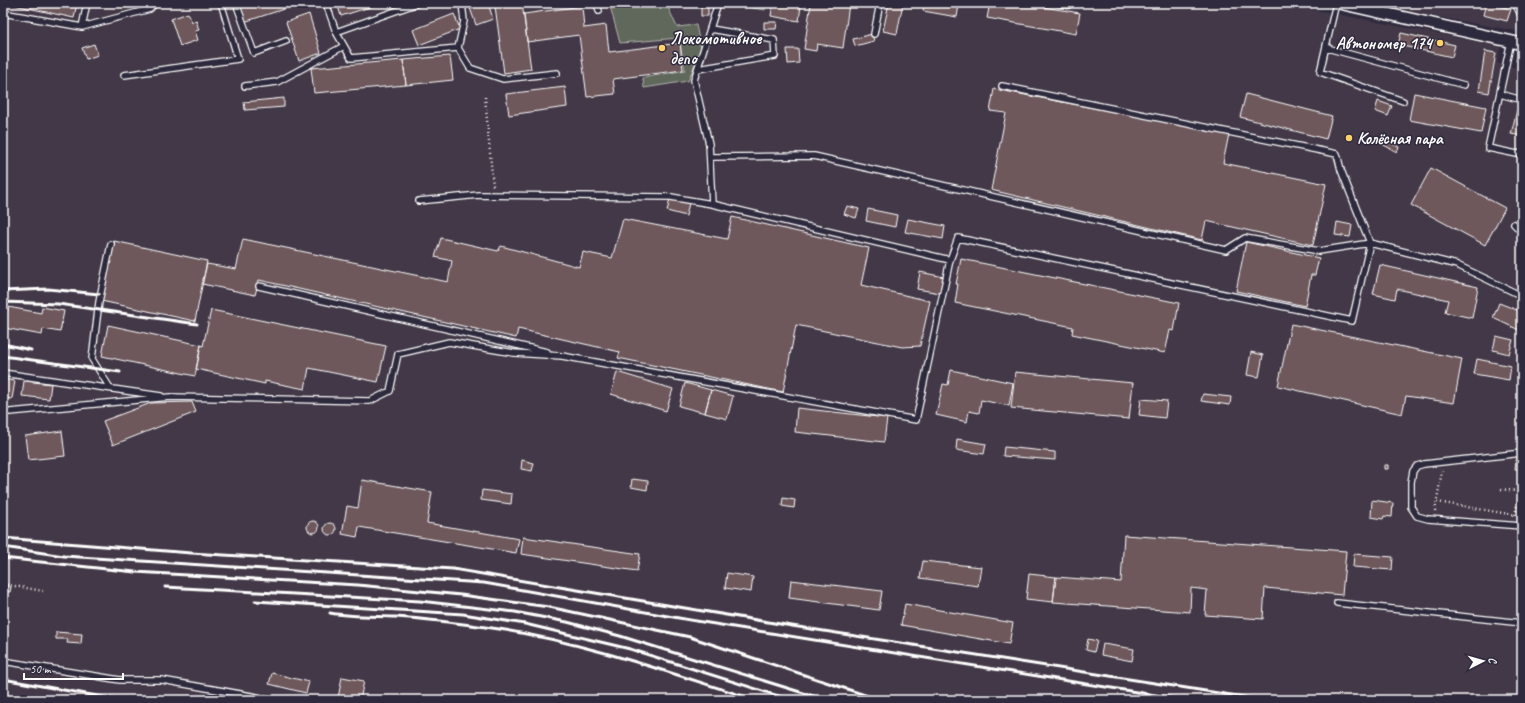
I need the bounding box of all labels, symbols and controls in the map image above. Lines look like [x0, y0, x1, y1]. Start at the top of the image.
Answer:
place label: Локомотивное депо [670, 28, 763, 69]
place label: Автономер 174 [1336, 33, 1434, 54]
marker: Автономер 174 [1435, 38, 1445, 48]
marker: Локомотивное депо [657, 43, 667, 53]
place label: Колёсная пара [1357, 128, 1444, 149]
marker: Колёсная пара [1344, 133, 1354, 143]
north arrow [1463, 641, 1503, 681]
scale bar [24, 655, 123, 681]
text: С [1486, 657, 1500, 665]
text: 50 m [30, 661, 52, 677]

